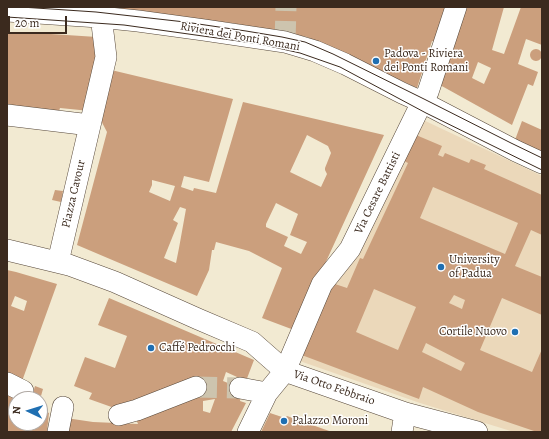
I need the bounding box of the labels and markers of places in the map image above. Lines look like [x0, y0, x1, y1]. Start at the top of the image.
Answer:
place label: Padova - Riviera dei Ponti Romani [384, 47, 468, 75]
marker: Padova - Riviera dei Ponti Romani [371, 56, 381, 66]
place label: University of Padua [449, 253, 500, 281]
marker: University of Padua [436, 262, 446, 272]
place label: Cortile Nuovo [439, 325, 507, 339]
marker: Cortile Nuovo [510, 327, 520, 337]
place label: Caffé Pedrocchi [159, 341, 235, 355]
marker: Caffé Pedrocchi [146, 343, 156, 353]
place label: Palazzo Moroni [292, 414, 368, 428]
marker: Palazzo Moroni [279, 416, 289, 426]

